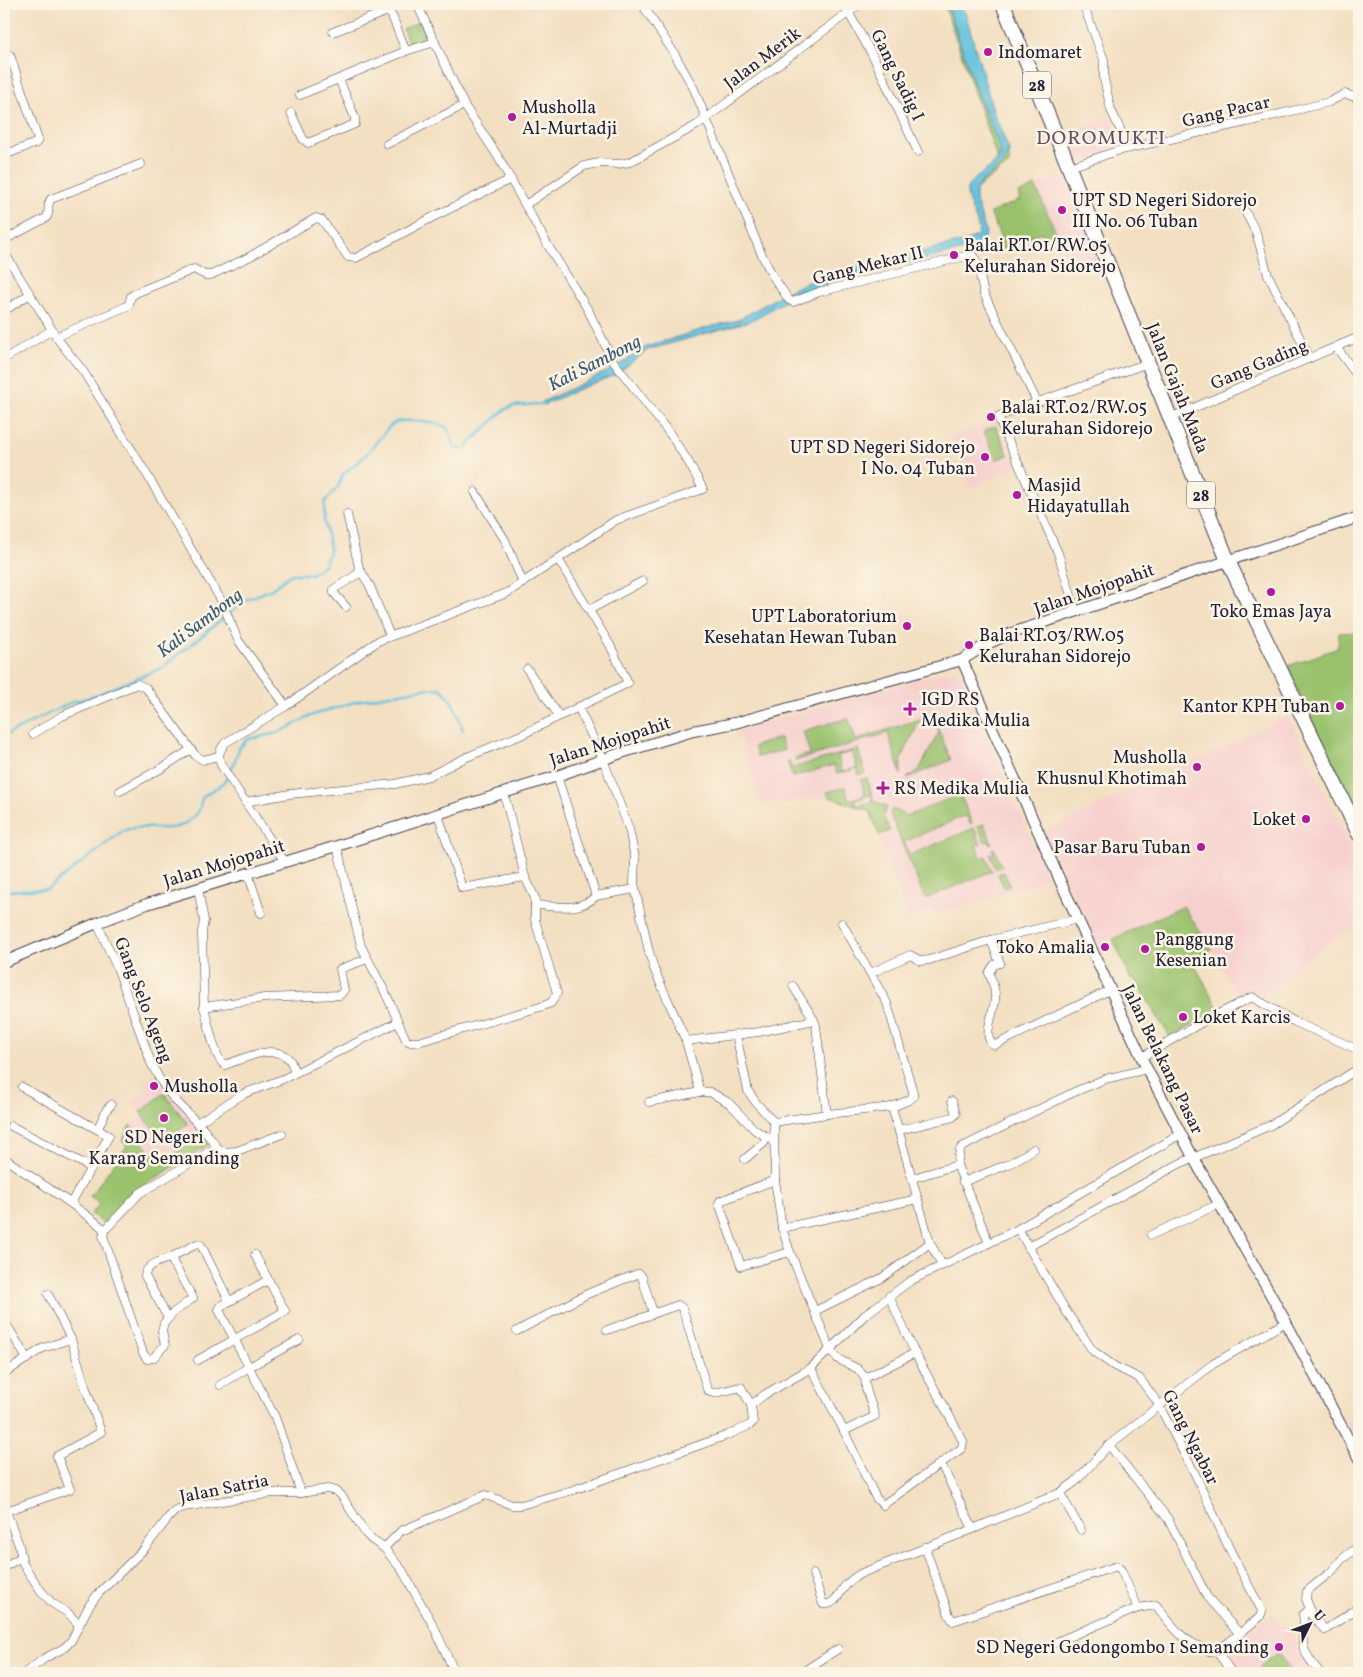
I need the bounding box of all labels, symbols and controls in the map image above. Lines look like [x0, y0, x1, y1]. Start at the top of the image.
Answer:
street label: Jalan Merik [719, 22, 807, 97]
street label: Gang Sadig I [864, 26, 930, 126]
place label: Indomaret [998, 41, 1082, 66]
marker: Indomaret [982, 46, 994, 58]
road number: 28 [1023, 72, 1051, 98]
street label: Gang Pacar [1180, 90, 1273, 135]
place label: Musholla Al-Murtadji [522, 96, 617, 142]
marker: Musholla Al-Murtadji [506, 111, 518, 123]
district label: DOROMUKTI [1036, 125, 1166, 153]
place label: UPT SD Negeri Sidorejo III No. 06 Tuban [1072, 189, 1257, 235]
marker: UPT SD Negeri Sidorejo III No. 06 Tuban [1056, 204, 1068, 216]
place label: Balai RT.01/RW.05 Kelurahan Sidorejo [964, 234, 1116, 280]
street label: Gang Mekar II [810, 241, 926, 292]
marker: Balai RT.01/RW.05 Kelurahan Sidorejo [948, 249, 960, 261]
street label: Jalan Gajah Mada [1139, 319, 1214, 458]
water label: Kali Sambong [544, 329, 646, 398]
street label: Gang Gading [1207, 334, 1312, 397]
place label: Balai RT.02/RW.05 Kelurahan Sidorejo [1001, 396, 1153, 442]
marker: Balai RT.02/RW.05 Kelurahan Sidorejo [985, 411, 997, 423]
place label: UPT SD Negeri Sidorejo I No. 04 Tuban [790, 436, 975, 482]
marker: UPT SD Negeri Sidorejo I No. 04 Tuban [979, 451, 991, 463]
place label: Masjid Hidayatullah [1027, 474, 1130, 520]
road number: 28 [1187, 482, 1215, 508]
marker: Masjid Hidayatullah [1011, 489, 1023, 501]
street label: Jalan Mojopahit [1031, 558, 1158, 623]
water label: Kali Sambong [152, 583, 248, 664]
marker: Toko Emas Jaya [1265, 586, 1277, 598]
place label: Toko Emas Jaya [1210, 600, 1332, 625]
place label: UPT Laboratorium Kesehatan Hewan Tuban [704, 605, 897, 651]
marker: UPT Laboratorium Kesehatan Hewan Tuban [901, 620, 913, 632]
place label: Balai RT.03/RW.05 Kelurahan Sidorejo [979, 624, 1131, 670]
marker: Balai RT.03/RW.05 Kelurahan Sidorejo [963, 639, 975, 651]
place label: IGD RS Medika Mulia [921, 688, 1030, 734]
place label: Kantor KPH Tuban [1183, 695, 1330, 720]
marker: Kantor KPH Tuban [1334, 700, 1346, 712]
marker: IGD RS Medika Mulia [903, 702, 917, 716]
street label: Jalan Mojopahit [547, 711, 674, 774]
place label: Musholla Khusnul Khotimah [1036, 746, 1187, 792]
marker: Musholla Khusnul Khotimah [1191, 761, 1203, 773]
place label: RS Medika Mulia [894, 777, 1029, 802]
marker: RS Medika Mulia [876, 781, 890, 795]
place label: Loket [1252, 808, 1296, 833]
marker: Loket [1300, 813, 1312, 825]
street label: Jalan Mojopahit [161, 834, 288, 895]
place label: Pasar Baru Tuban [1053, 836, 1191, 861]
marker: Pasar Baru Tuban [1195, 841, 1207, 853]
place label: Panggung Kesenian [1155, 928, 1234, 974]
street label: Gang Selo Ageng [107, 934, 178, 1067]
place label: Toko Amalia [996, 936, 1095, 961]
marker: Toko Amalia [1099, 941, 1111, 953]
marker: Panggung Kesenian [1139, 943, 1151, 955]
street label: Jalan Belakang Pasar [1115, 981, 1209, 1139]
place label: Loket Karcis [1193, 1006, 1290, 1031]
marker: Loket Karcis [1177, 1011, 1189, 1023]
place label: Musholla [164, 1075, 238, 1100]
marker: Musholla [148, 1080, 160, 1092]
marker: SD Negeri Karang Semanding [158, 1112, 170, 1124]
place label: SD Negeri Karang Semanding [89, 1126, 239, 1172]
street label: Gang Ngabar [1155, 1386, 1225, 1490]
street label: Jalan Satria [178, 1469, 271, 1510]
north arrow [1286, 1600, 1336, 1650]
text: U [1308, 1606, 1329, 1627]
place label: SD Negeri Gedongombo 1 Semanding [976, 1636, 1269, 1661]
marker: SD Negeri Gedongombo 1 Semanding [1273, 1641, 1285, 1653]

